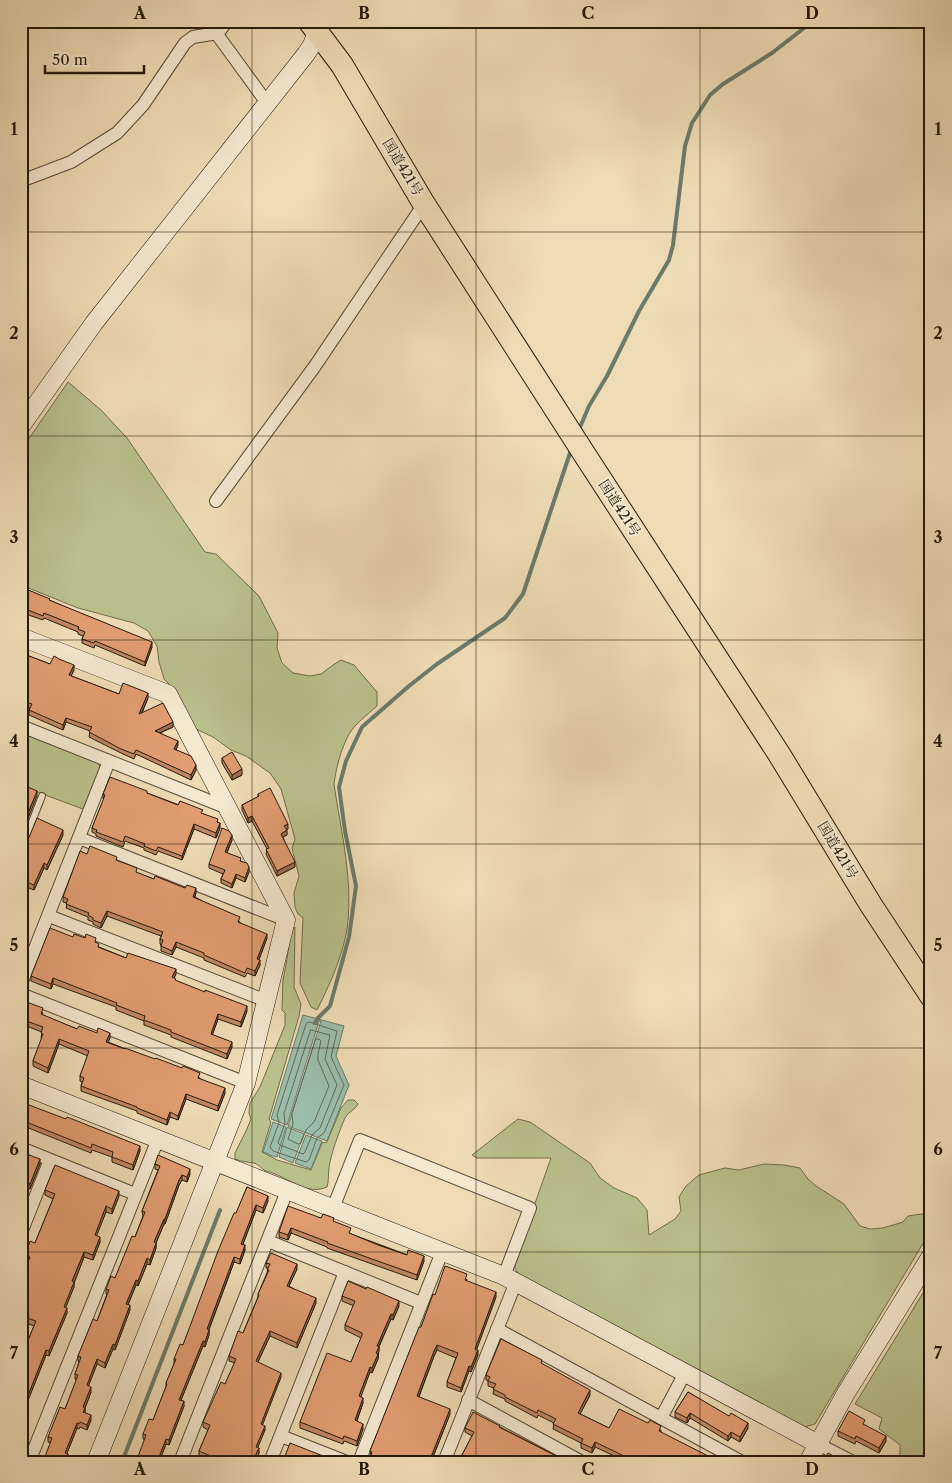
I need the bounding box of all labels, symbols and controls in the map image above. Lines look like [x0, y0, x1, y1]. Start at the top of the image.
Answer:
text: A [133, 3, 147, 23]
text: B [358, 3, 370, 23]
text: C [582, 3, 594, 23]
text: D [805, 3, 819, 23]
scale bar [45, 42, 144, 74]
text: 50 m [52, 50, 88, 69]
text: 1 [10, 119, 18, 139]
text: 1 [934, 119, 942, 139]
street label: 国道421号 [379, 135, 427, 199]
text: 2 [9, 323, 19, 343]
text: 2 [933, 323, 943, 343]
street label: 国道421号 [595, 476, 645, 540]
text: 3 [9, 527, 19, 547]
text: 3 [933, 527, 943, 547]
text: 4 [9, 731, 19, 751]
text: 4 [933, 731, 943, 751]
street label: 国道421号 [814, 818, 862, 882]
text: 5 [10, 935, 19, 955]
text: 5 [934, 935, 943, 955]
text: 6 [9, 1139, 19, 1159]
text: 6 [933, 1139, 943, 1159]
text: 7 [10, 1343, 19, 1363]
text: 7 [934, 1343, 943, 1363]
text: A [133, 1459, 147, 1479]
text: B [358, 1459, 370, 1479]
text: C [582, 1459, 594, 1479]
text: D [805, 1459, 819, 1479]

